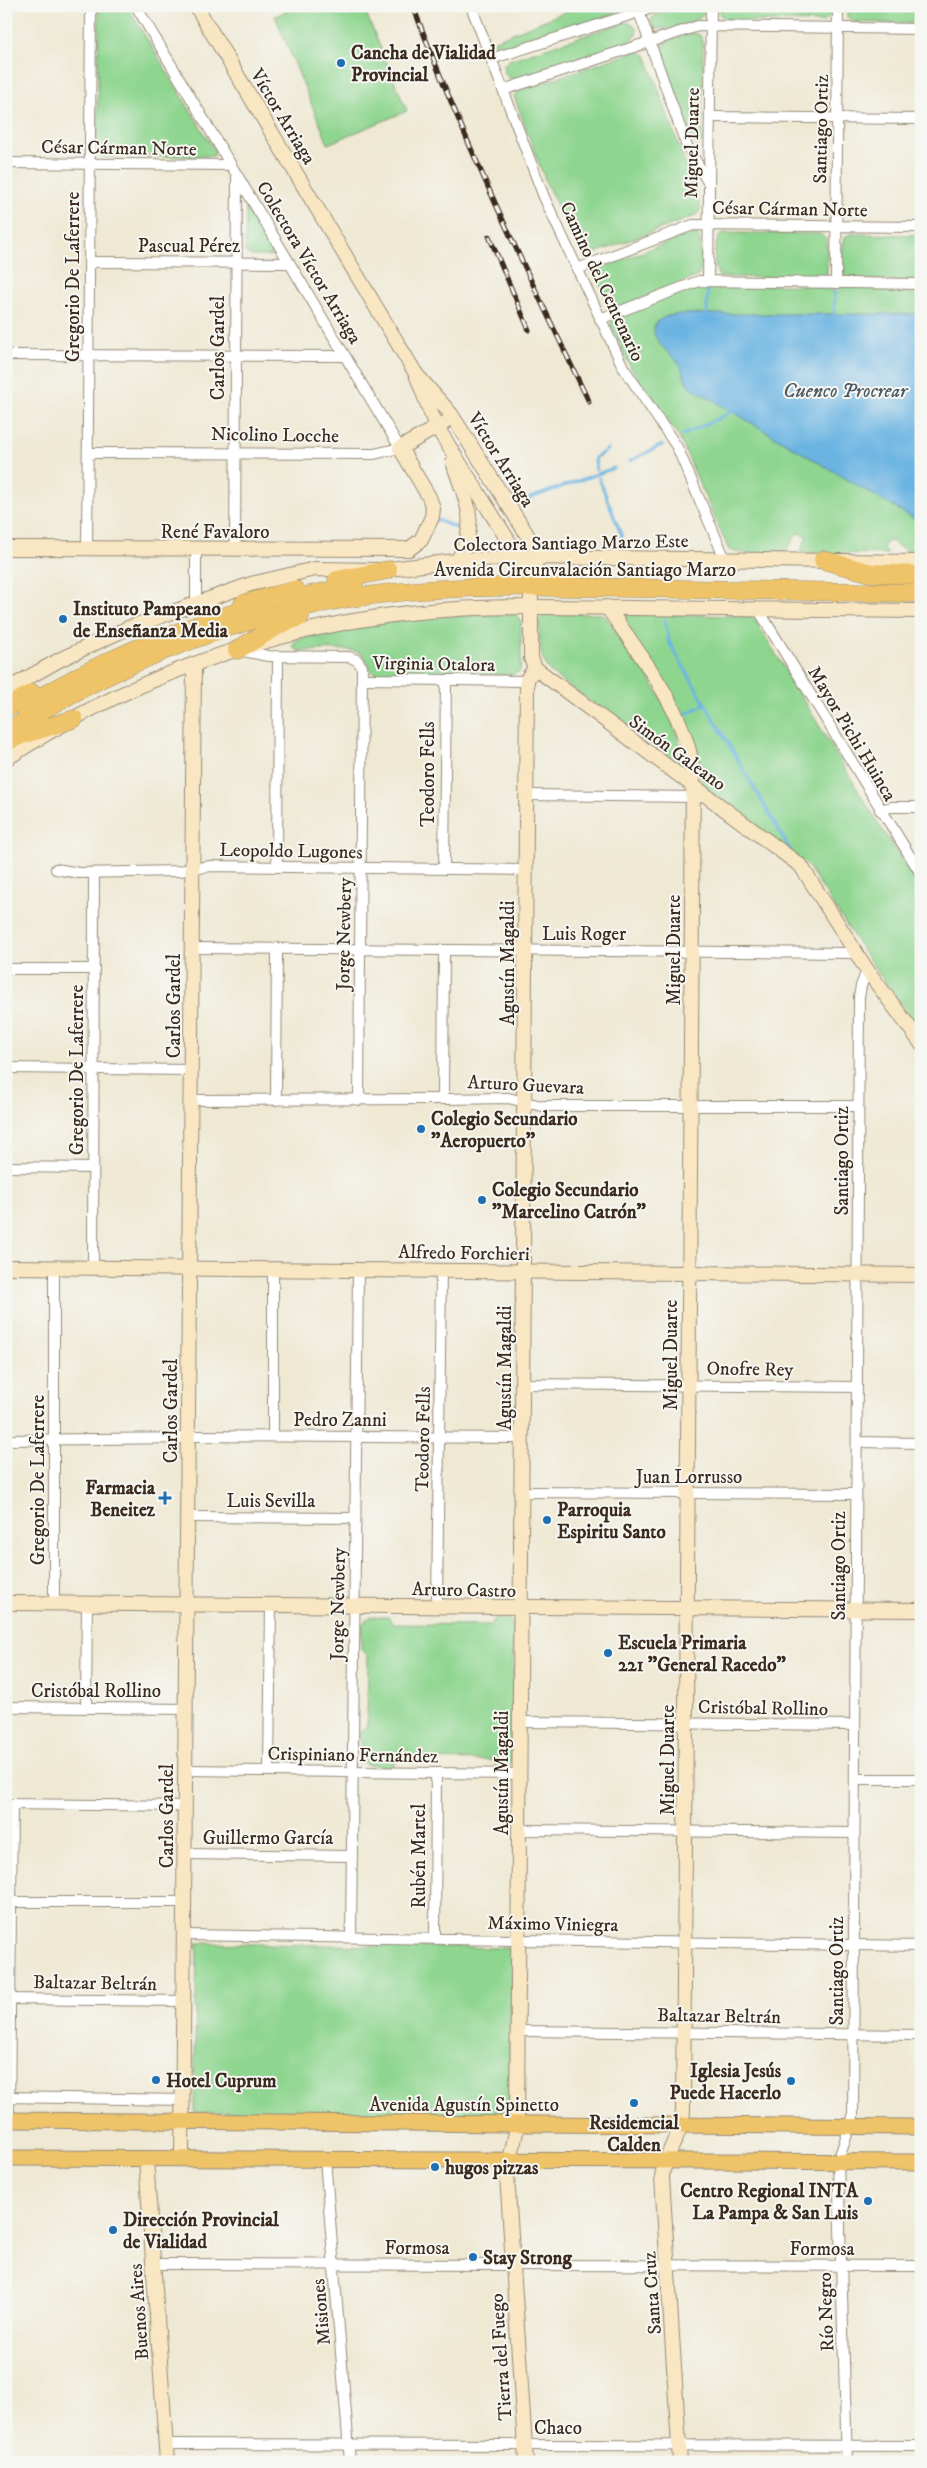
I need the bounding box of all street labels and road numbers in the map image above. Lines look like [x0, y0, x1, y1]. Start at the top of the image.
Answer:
street label: Víctor Arriaga [245, 64, 320, 169]
street label: Santiago Ortiz [809, 74, 834, 184]
street label: Miguel Duarte [680, 87, 705, 199]
street label: César Cárman Norte [41, 136, 197, 161]
street label: Colectora Víctor Arriaga [251, 177, 366, 348]
street label: Gregorio De Laferrere [62, 192, 85, 362]
street label: César Cárman Norte [712, 197, 868, 222]
street label: Camino del Centenario [555, 198, 649, 365]
street label: Pascual Pérez [138, 235, 240, 258]
street label: Carlos Gardel [207, 296, 230, 400]
street label: Víctor Arriaga [462, 407, 539, 511]
street label: Nicolino Locche [211, 423, 339, 448]
street label: René Favaloro [161, 521, 269, 544]
street label: Colectora Santiago Marzo Este [453, 530, 689, 557]
street label: Avenida Circunvalación Santiago Marzo [434, 559, 736, 582]
street label: Virginia Otalora [372, 652, 495, 677]
street label: Mayor Pichi Huinca [802, 662, 901, 805]
street label: Simón Galeano [624, 710, 730, 796]
street label: Teodoro Fells [417, 721, 440, 827]
street label: Leopoldo Lugones [219, 839, 363, 864]
street label: Jorge Newbery [332, 877, 357, 993]
street label: Miguel Duarte [663, 894, 686, 1005]
street label: Agustín Magaldi [497, 901, 520, 1025]
street label: Luis Roger [542, 923, 626, 946]
street label: Carlos Gardel [163, 954, 186, 1058]
street label: Gregorio De Laferrere [66, 985, 89, 1155]
street label: Arturo Guevara [467, 1071, 585, 1100]
street label: Santiago Ortiz [831, 1106, 854, 1216]
street label: Alfredo Forchieri [398, 1241, 530, 1266]
street label: Miguel Duarte [660, 1299, 683, 1410]
street label: Agustín Magaldi [494, 1306, 517, 1430]
street label: Onofre Rey [706, 1357, 795, 1382]
street label: Carlos Gardel [160, 1359, 183, 1463]
street label: Teodoro Fells [411, 1386, 436, 1492]
street label: Gregorio De Laferrere [27, 1395, 50, 1565]
street label: Pedro Zanni [293, 1409, 387, 1432]
street label: Juan Lorrusso [634, 1466, 742, 1489]
street label: Luis Sevilla [227, 1490, 315, 1513]
street label: Santiago Ortiz [828, 1511, 851, 1621]
street label: Jorge Newbery [326, 1547, 351, 1663]
street label: Arturo Castro [412, 1578, 516, 1603]
street label: Cristóbal Rollino [31, 1680, 161, 1703]
street label: Cristóbal Rollino [698, 1696, 828, 1721]
street label: Miguel Duarte [657, 1704, 680, 1815]
street label: Agustín Magaldi [491, 1711, 514, 1835]
street label: Crispiniano Fernández [267, 1743, 439, 1768]
street label: Carlos Gardel [156, 1764, 179, 1868]
street label: Rubén Martel [408, 1803, 431, 1908]
street label: Guillermo García [203, 1827, 333, 1850]
street label: Máximo Viniegra [487, 1912, 619, 1937]
street label: Santiago Ortiz [826, 1916, 849, 2026]
street label: Baltazar Beltrán [33, 1971, 157, 1996]
street label: Baltazar Beltrán [657, 2004, 781, 2029]
street label: Avenida Agustín Spinetto [369, 2094, 559, 2117]
street label: Formosa [384, 2237, 450, 2260]
street label: Formosa [789, 2238, 855, 2261]
street label: Santa Cruz [638, 2251, 667, 2335]
street label: Buenos Aires [125, 2263, 154, 2361]
street label: Río Negro [814, 2272, 839, 2352]
street label: Misiones [307, 2278, 336, 2346]
street label: Tierra del Fuego [486, 2293, 517, 2421]
street label: Chaco [534, 2417, 582, 2440]

